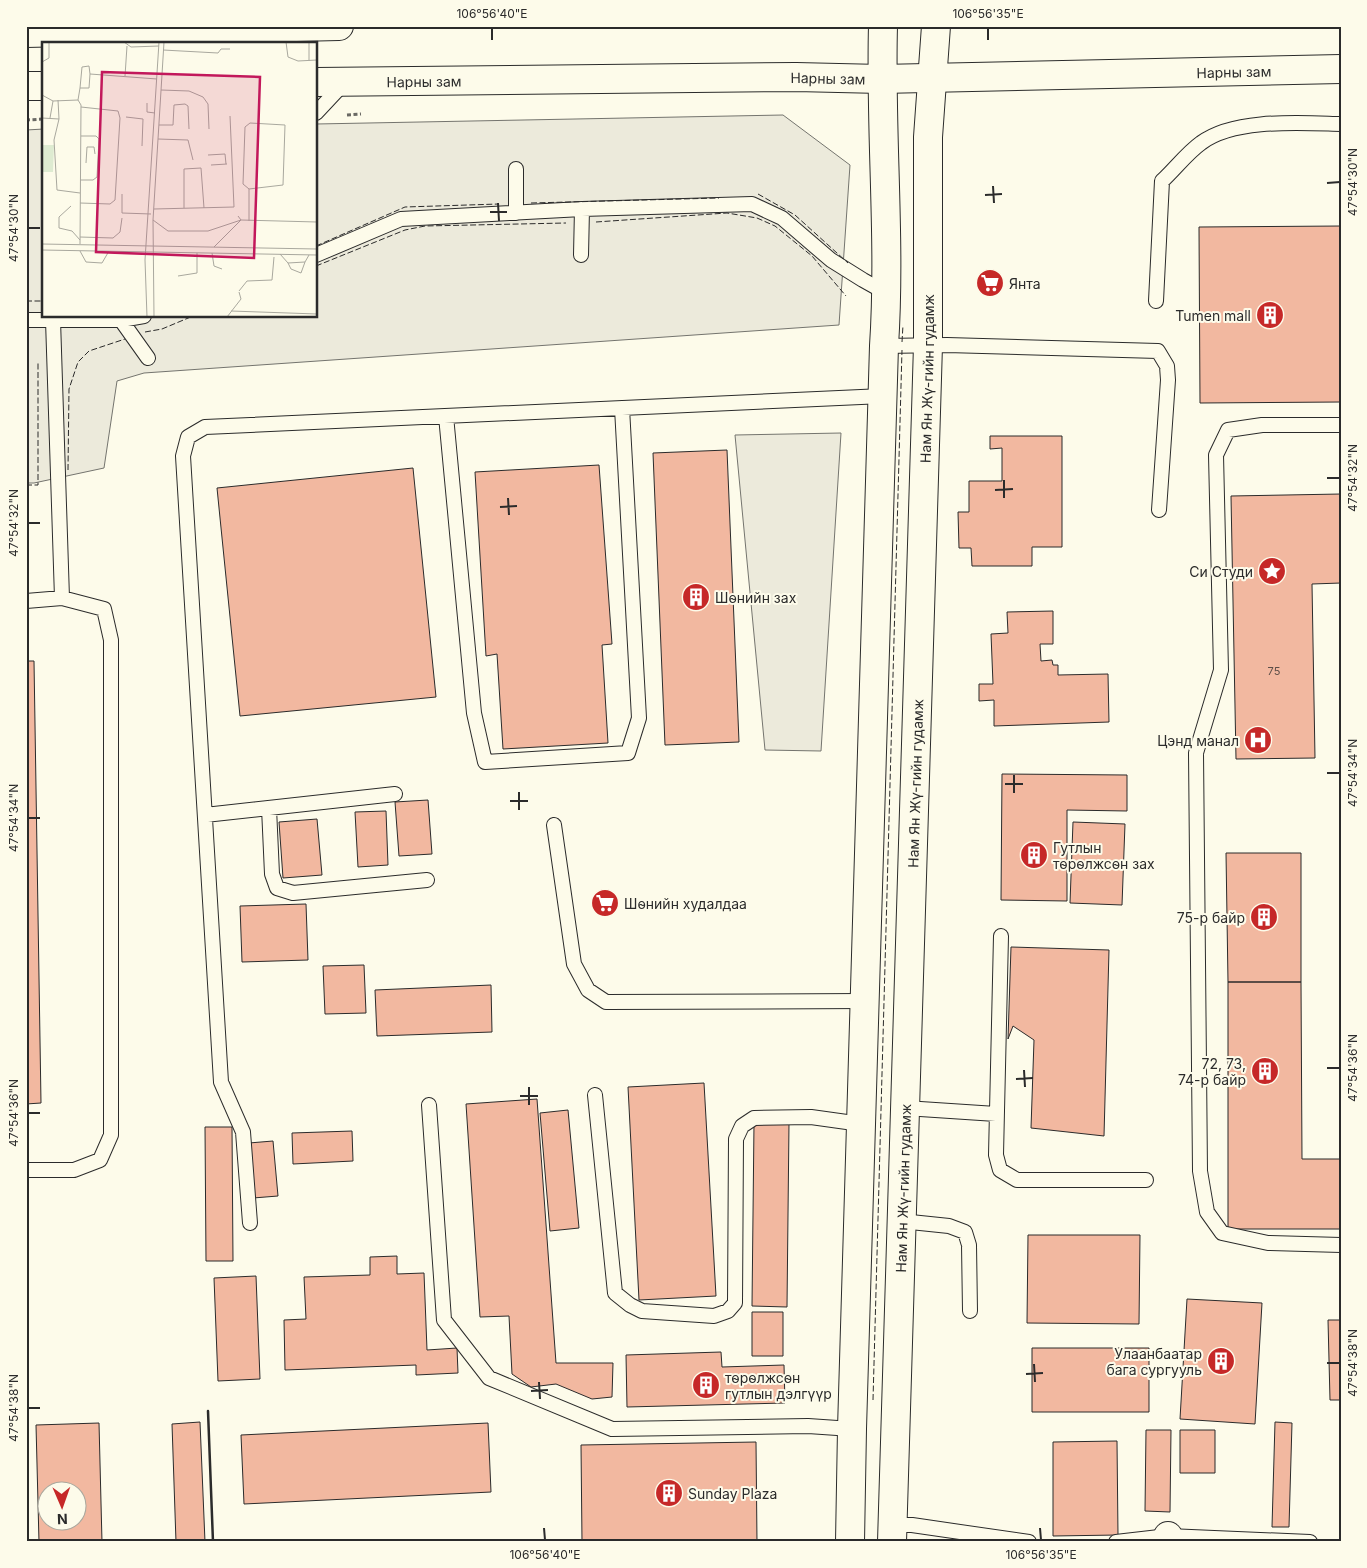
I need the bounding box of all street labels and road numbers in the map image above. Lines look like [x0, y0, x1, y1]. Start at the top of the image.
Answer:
street label: Нарны зам [1196, 62, 1272, 81]
street label: Нарны зам [790, 68, 866, 87]
street label: Нарны зам [386, 72, 462, 90]
street label: Нам Ян Жү-гийн гудамж [916, 294, 937, 463]
street label: Нам Ян Жү-гийн гудамж [904, 699, 926, 868]
street label: Нам Ян Жү-гийн гудамж [892, 1103, 914, 1273]

